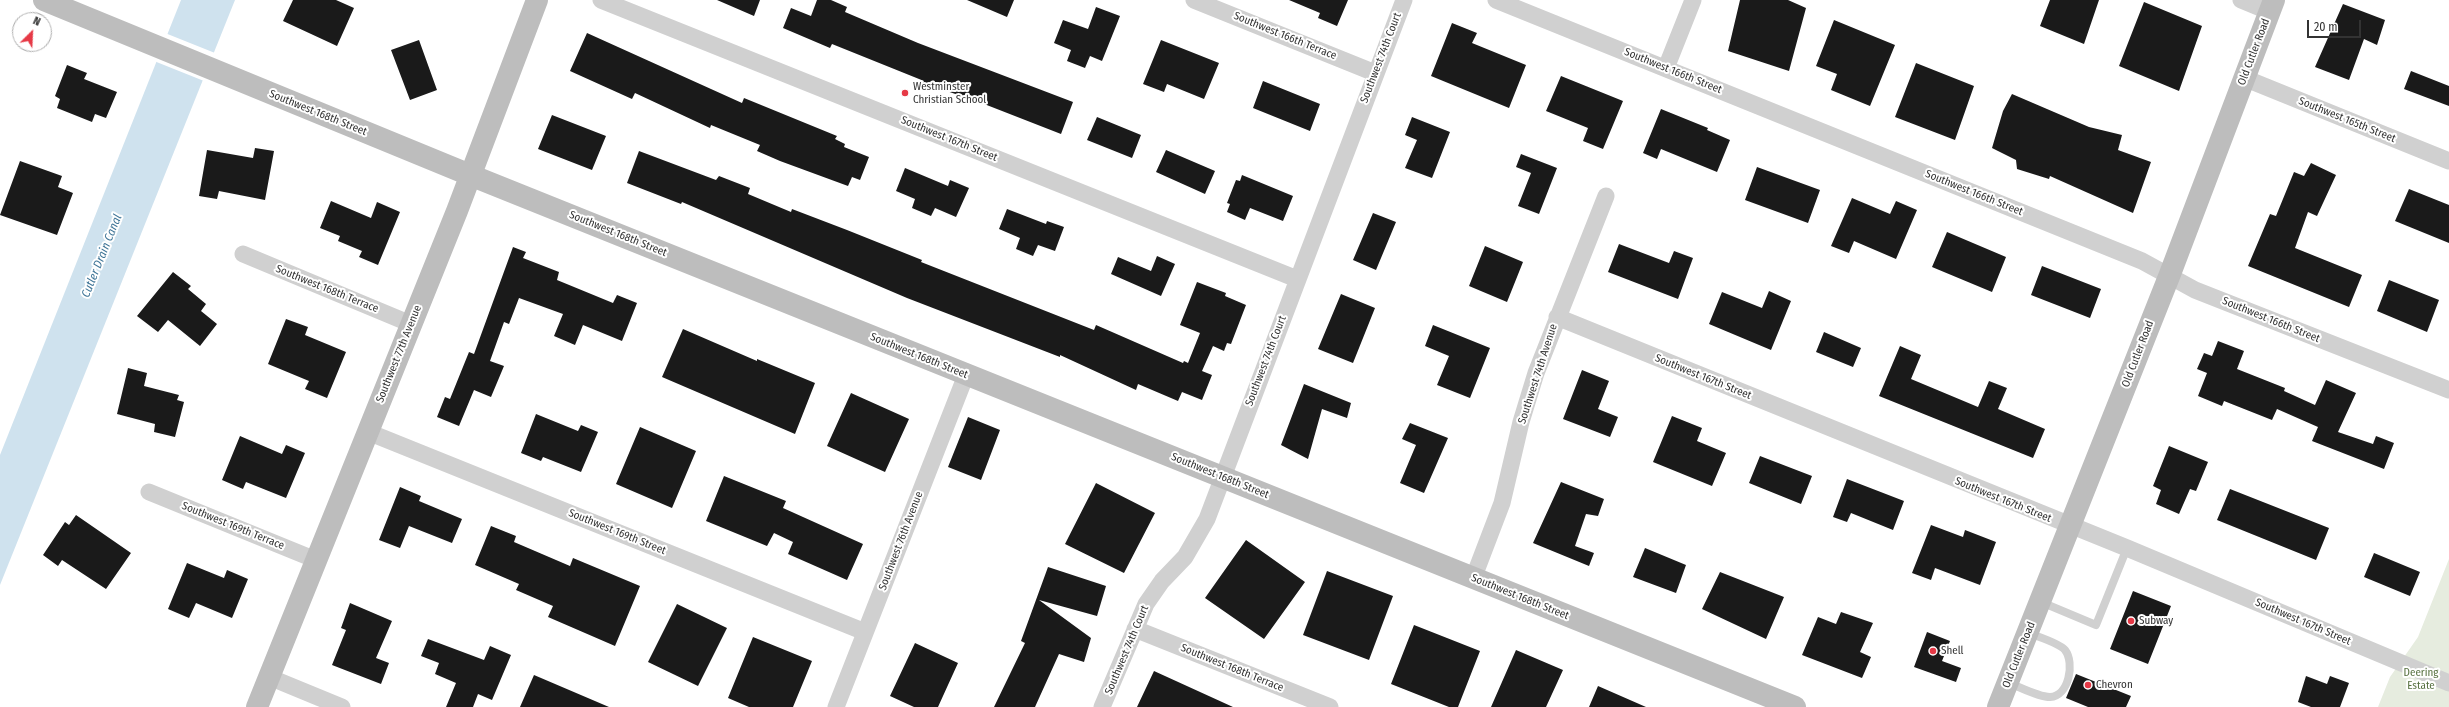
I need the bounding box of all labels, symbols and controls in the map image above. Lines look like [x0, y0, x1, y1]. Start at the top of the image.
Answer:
street label: Southwest 166th Terrace [1232, 9, 1338, 63]
street label: Southwest 74th Court [1358, 11, 1404, 105]
north arrow [12, 12, 52, 52]
scale bar [2309, 12, 2363, 38]
text: N [31, 14, 42, 29]
street label: Old Cutler Road [2235, 17, 2273, 87]
text: 20 m [2314, 20, 2338, 34]
street label: Southwest 166th Street [1622, 45, 1724, 97]
place label: Westminster Christian School [913, 80, 986, 106]
street label: Southwest 168th Street [267, 87, 369, 139]
marker: Westminster Christian School [900, 88, 910, 98]
street label: Southwest 165th Street [2297, 94, 2397, 146]
street label: Southwest 167th Street [899, 114, 999, 164]
street label: Southwest 166th Street [1923, 167, 2025, 219]
street label: Southwest 168th Street [567, 208, 669, 260]
water label: Cutler Drain Canal [79, 212, 125, 300]
street label: Southwest 168th Terrace [274, 262, 380, 316]
street label: Southwest 166th Street [2220, 294, 2322, 346]
street label: Southwest 77th Avenue [373, 303, 425, 405]
street label: Southwest 74th Court [1243, 314, 1289, 408]
street label: Old Cutler Road [2119, 319, 2157, 389]
street label: Southwest 74th Avenue [1516, 322, 1560, 426]
street label: Southwest 168th Street [868, 330, 970, 382]
street label: Southwest 167th Street [1653, 352, 1753, 402]
street label: Southwest 168th Street [1169, 450, 1271, 502]
street label: Southwest 167th Street [1953, 475, 2053, 525]
street label: Southwest 76th Avenue [876, 490, 926, 592]
street label: Southwest 169th Terrace [180, 499, 286, 553]
street label: Southwest 169th Street [566, 506, 668, 558]
street label: Southwest 168th Street [1469, 571, 1571, 623]
street label: Southwest 167th Street [2253, 596, 2353, 648]
street label: Southwest 74th Court [1102, 603, 1152, 697]
place label: Subway [2139, 614, 2173, 628]
marker: Subway [2126, 616, 2136, 626]
street label: Old Cutler Road [2000, 620, 2038, 690]
street label: Southwest 168th Terrace [1179, 641, 1285, 695]
place label: Shell [1941, 644, 1963, 658]
marker: Shell [1928, 646, 1938, 656]
park label: Deering Estate [2404, 666, 2438, 692]
place label: Chevron [2096, 678, 2133, 692]
marker: Chevron [2083, 680, 2093, 690]

